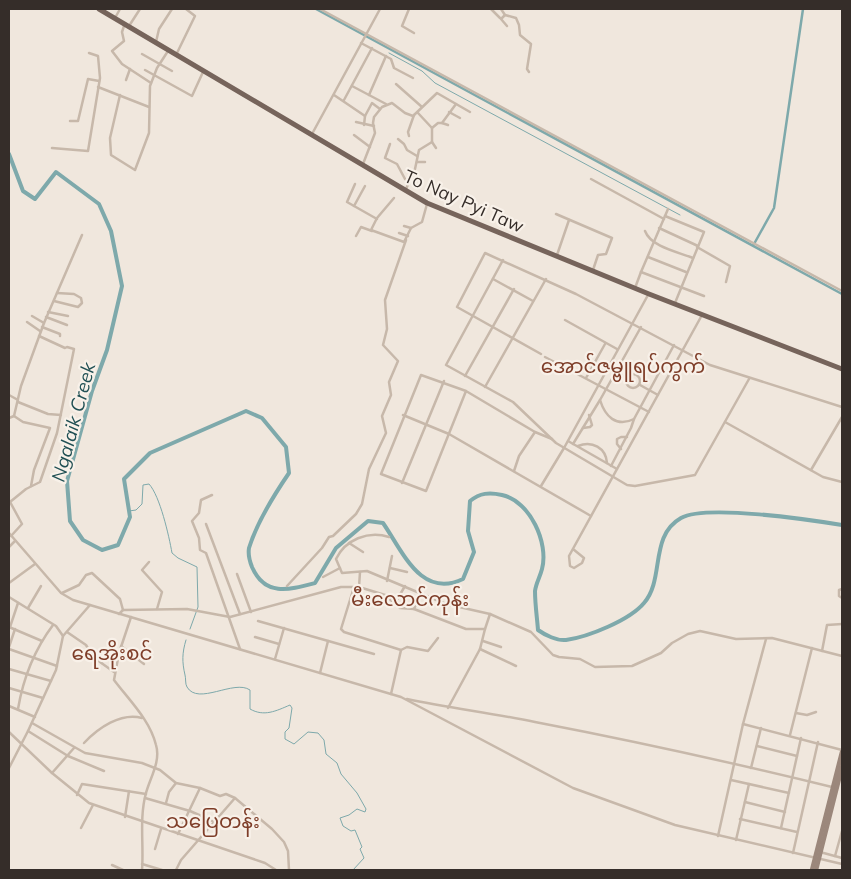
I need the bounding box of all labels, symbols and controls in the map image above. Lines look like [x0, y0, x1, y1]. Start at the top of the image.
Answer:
street label: To Nay Pyi Taw [400, 164, 528, 238]
district label: အောင်ဇမ္ဗူရပ်ကွက် [541, 352, 705, 382]
water label: Ngalaik Creek [46, 359, 101, 484]
district label: မီးလောင်ကုန်း [351, 585, 469, 616]
district label: ရေအိုးစင် [72, 639, 152, 670]
district label: သပြေတန်း [166, 807, 260, 837]

